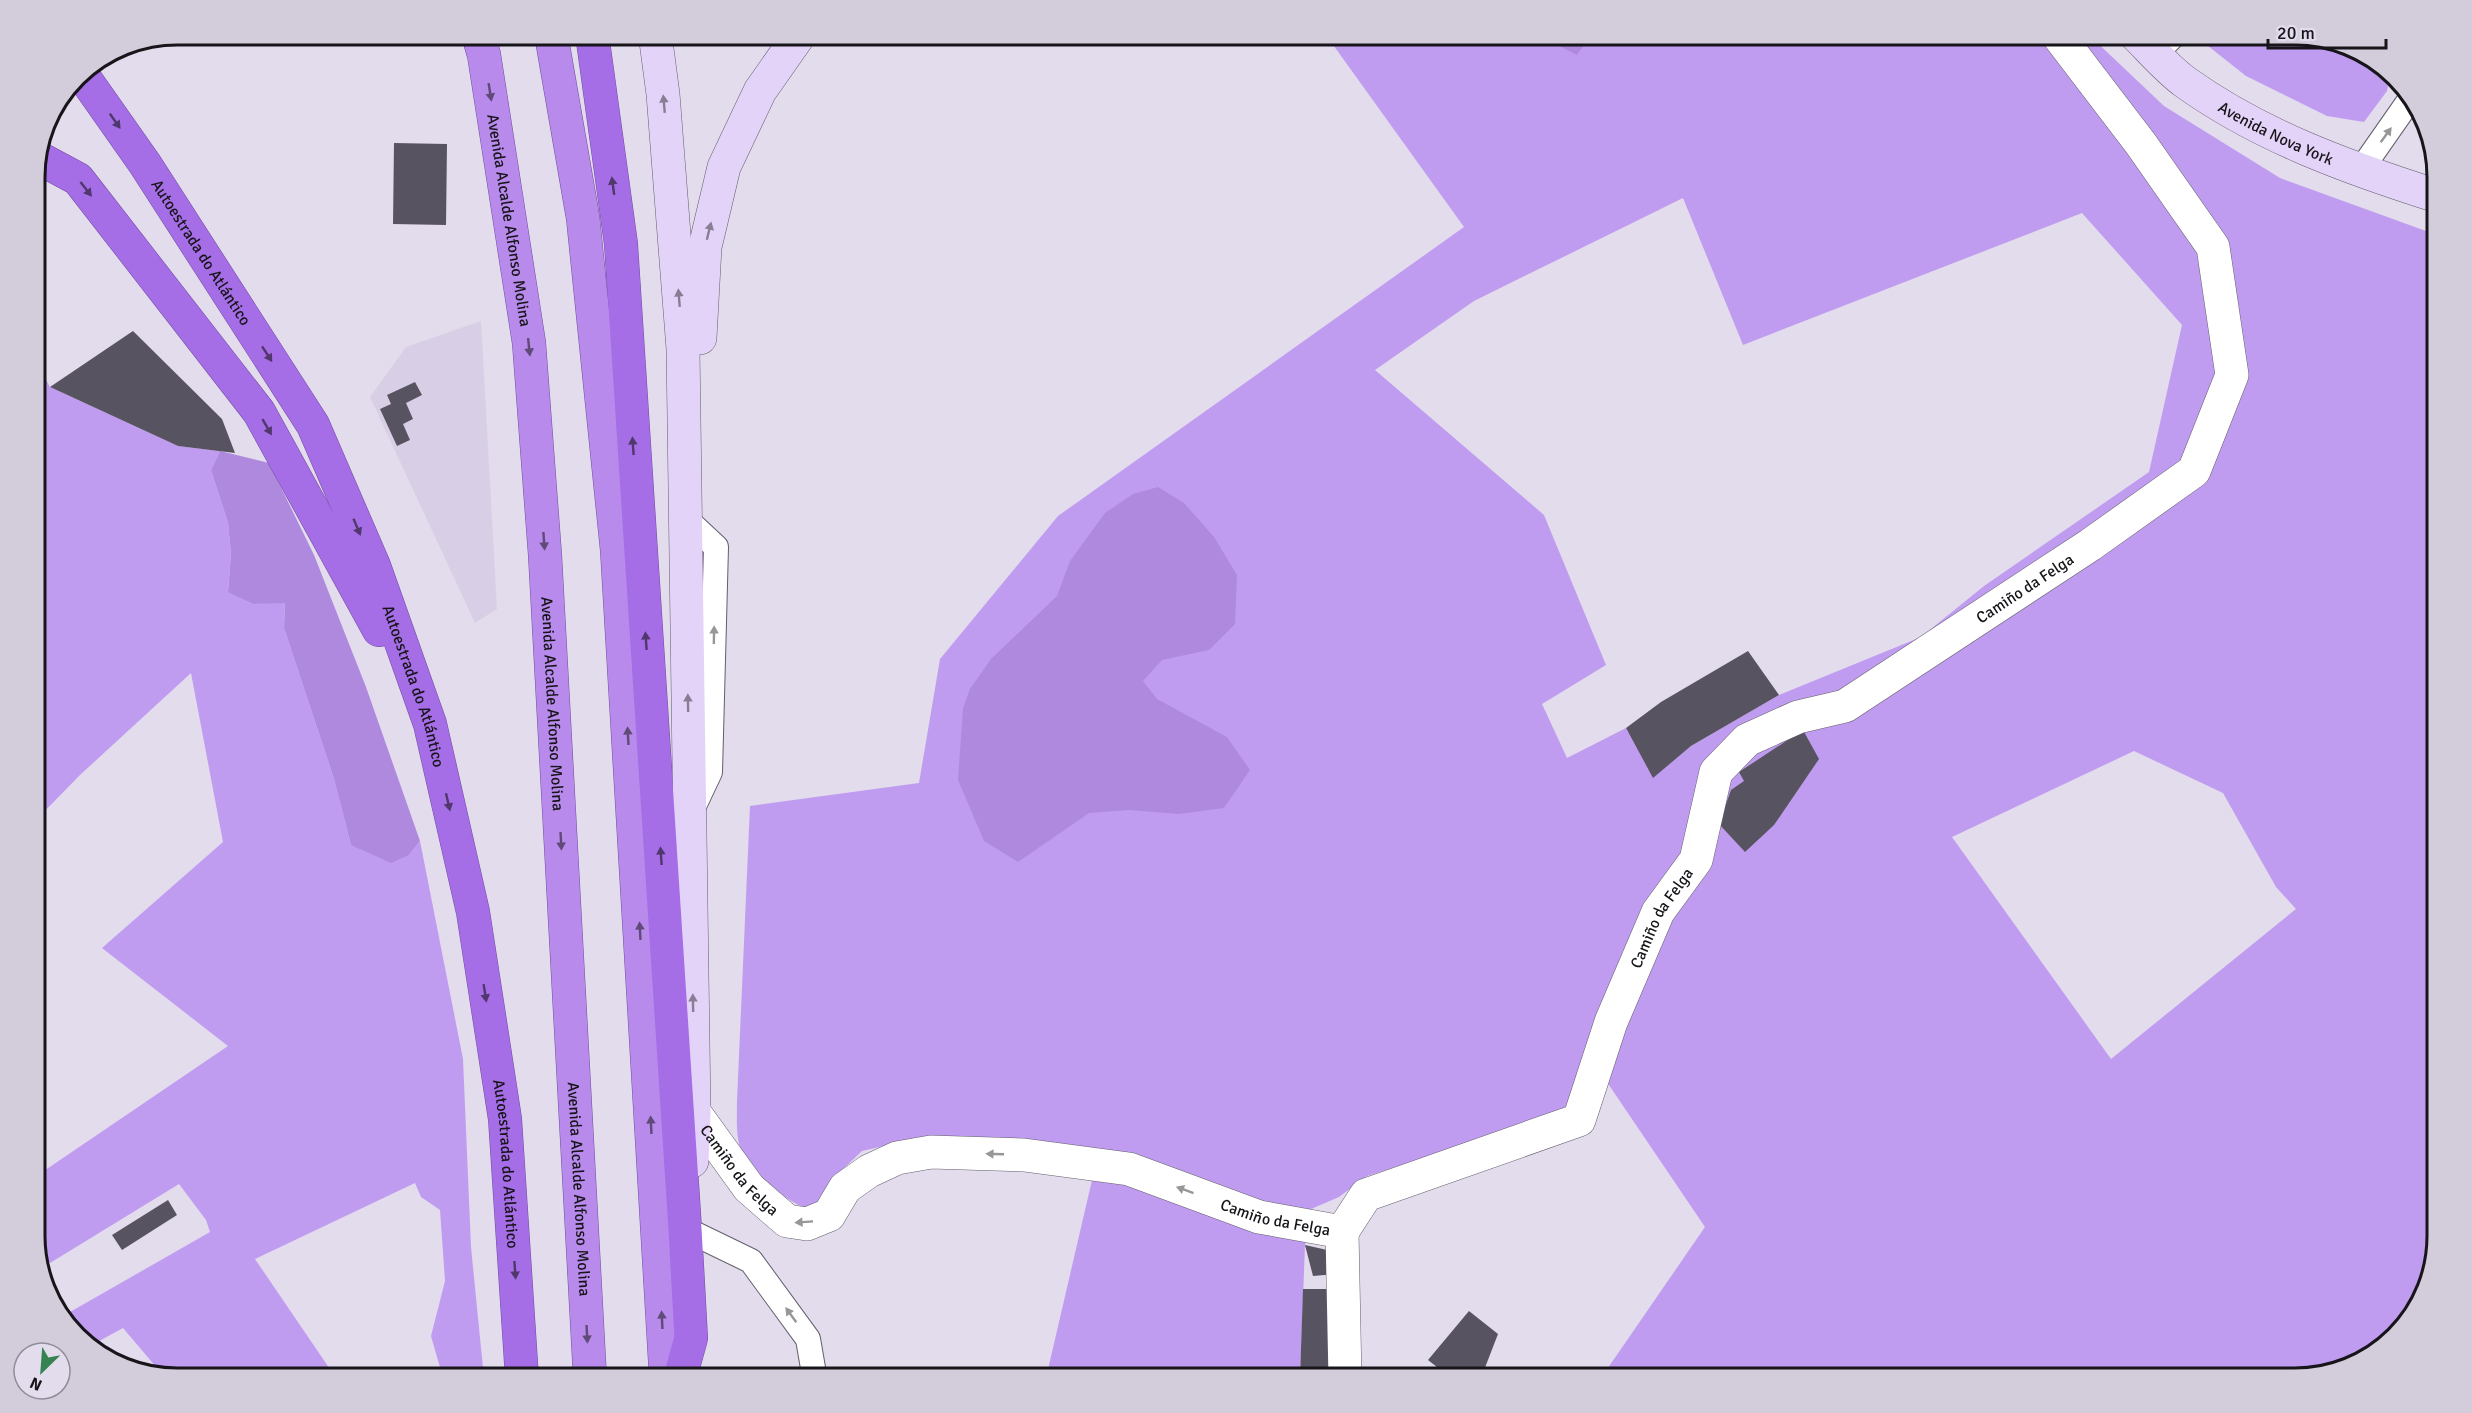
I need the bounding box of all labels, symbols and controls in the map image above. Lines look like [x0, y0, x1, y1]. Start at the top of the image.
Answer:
scale bar [2268, 12, 2386, 50]
text: 20 m [2277, 22, 2315, 44]
one-way arrow [485, 82, 494, 101]
one-way arrow [659, 94, 668, 113]
street label: Avenida Nova York [2214, 97, 2336, 170]
one-way arrow [109, 112, 121, 128]
street label: Avenida Alcalde Alfonso Molina [482, 113, 535, 328]
one-way arrow [2380, 128, 2392, 144]
street label: Autoestrada do Atlántico [147, 176, 255, 329]
one-way arrow [609, 176, 618, 195]
one-way arrow [79, 181, 91, 196]
one-way arrow [704, 222, 714, 241]
one-way arrow [674, 288, 684, 307]
one-way arrow [524, 337, 534, 356]
one-way arrow [262, 346, 273, 363]
one-way arrow [262, 419, 272, 436]
one-way arrow [629, 436, 638, 455]
one-way arrow [353, 518, 362, 536]
one-way arrow [539, 532, 549, 551]
street label: Camiño da Felga [1973, 550, 2078, 628]
street label: Avenida Alcalde Alfonso Molina [536, 596, 568, 812]
street label: Autoestrada do Atlántico [378, 602, 449, 769]
one-way arrow [709, 626, 719, 645]
one-way arrow [641, 631, 651, 650]
one-way arrow [684, 693, 693, 712]
one-way arrow [624, 727, 633, 746]
one-way arrow [443, 793, 453, 811]
one-way arrow [556, 831, 565, 850]
one-way arrow [656, 847, 665, 866]
street label: Camiño da Felga [1626, 864, 1698, 971]
one-way arrow [635, 921, 644, 940]
one-way arrow [481, 984, 490, 1003]
one-way arrow [688, 993, 698, 1012]
street label: Autoestrada do Atlántico [488, 1078, 522, 1249]
street label: Avenida Alcalde Alfonso Molina [563, 1081, 595, 1297]
one-way arrow [646, 1116, 656, 1135]
street label: Camiño da Felga [695, 1121, 782, 1220]
one-way arrow [985, 1149, 1004, 1159]
one-way arrow [1176, 1184, 1194, 1194]
street label: Camiño da Felga [1217, 1195, 1332, 1241]
one-way arrow [795, 1217, 814, 1226]
one-way arrow [510, 1261, 520, 1280]
one-way arrow [785, 1308, 797, 1324]
one-way arrow [658, 1311, 667, 1330]
one-way arrow [583, 1324, 592, 1343]
north arrow [12, 1341, 72, 1401]
text: N [27, 1372, 45, 1395]

